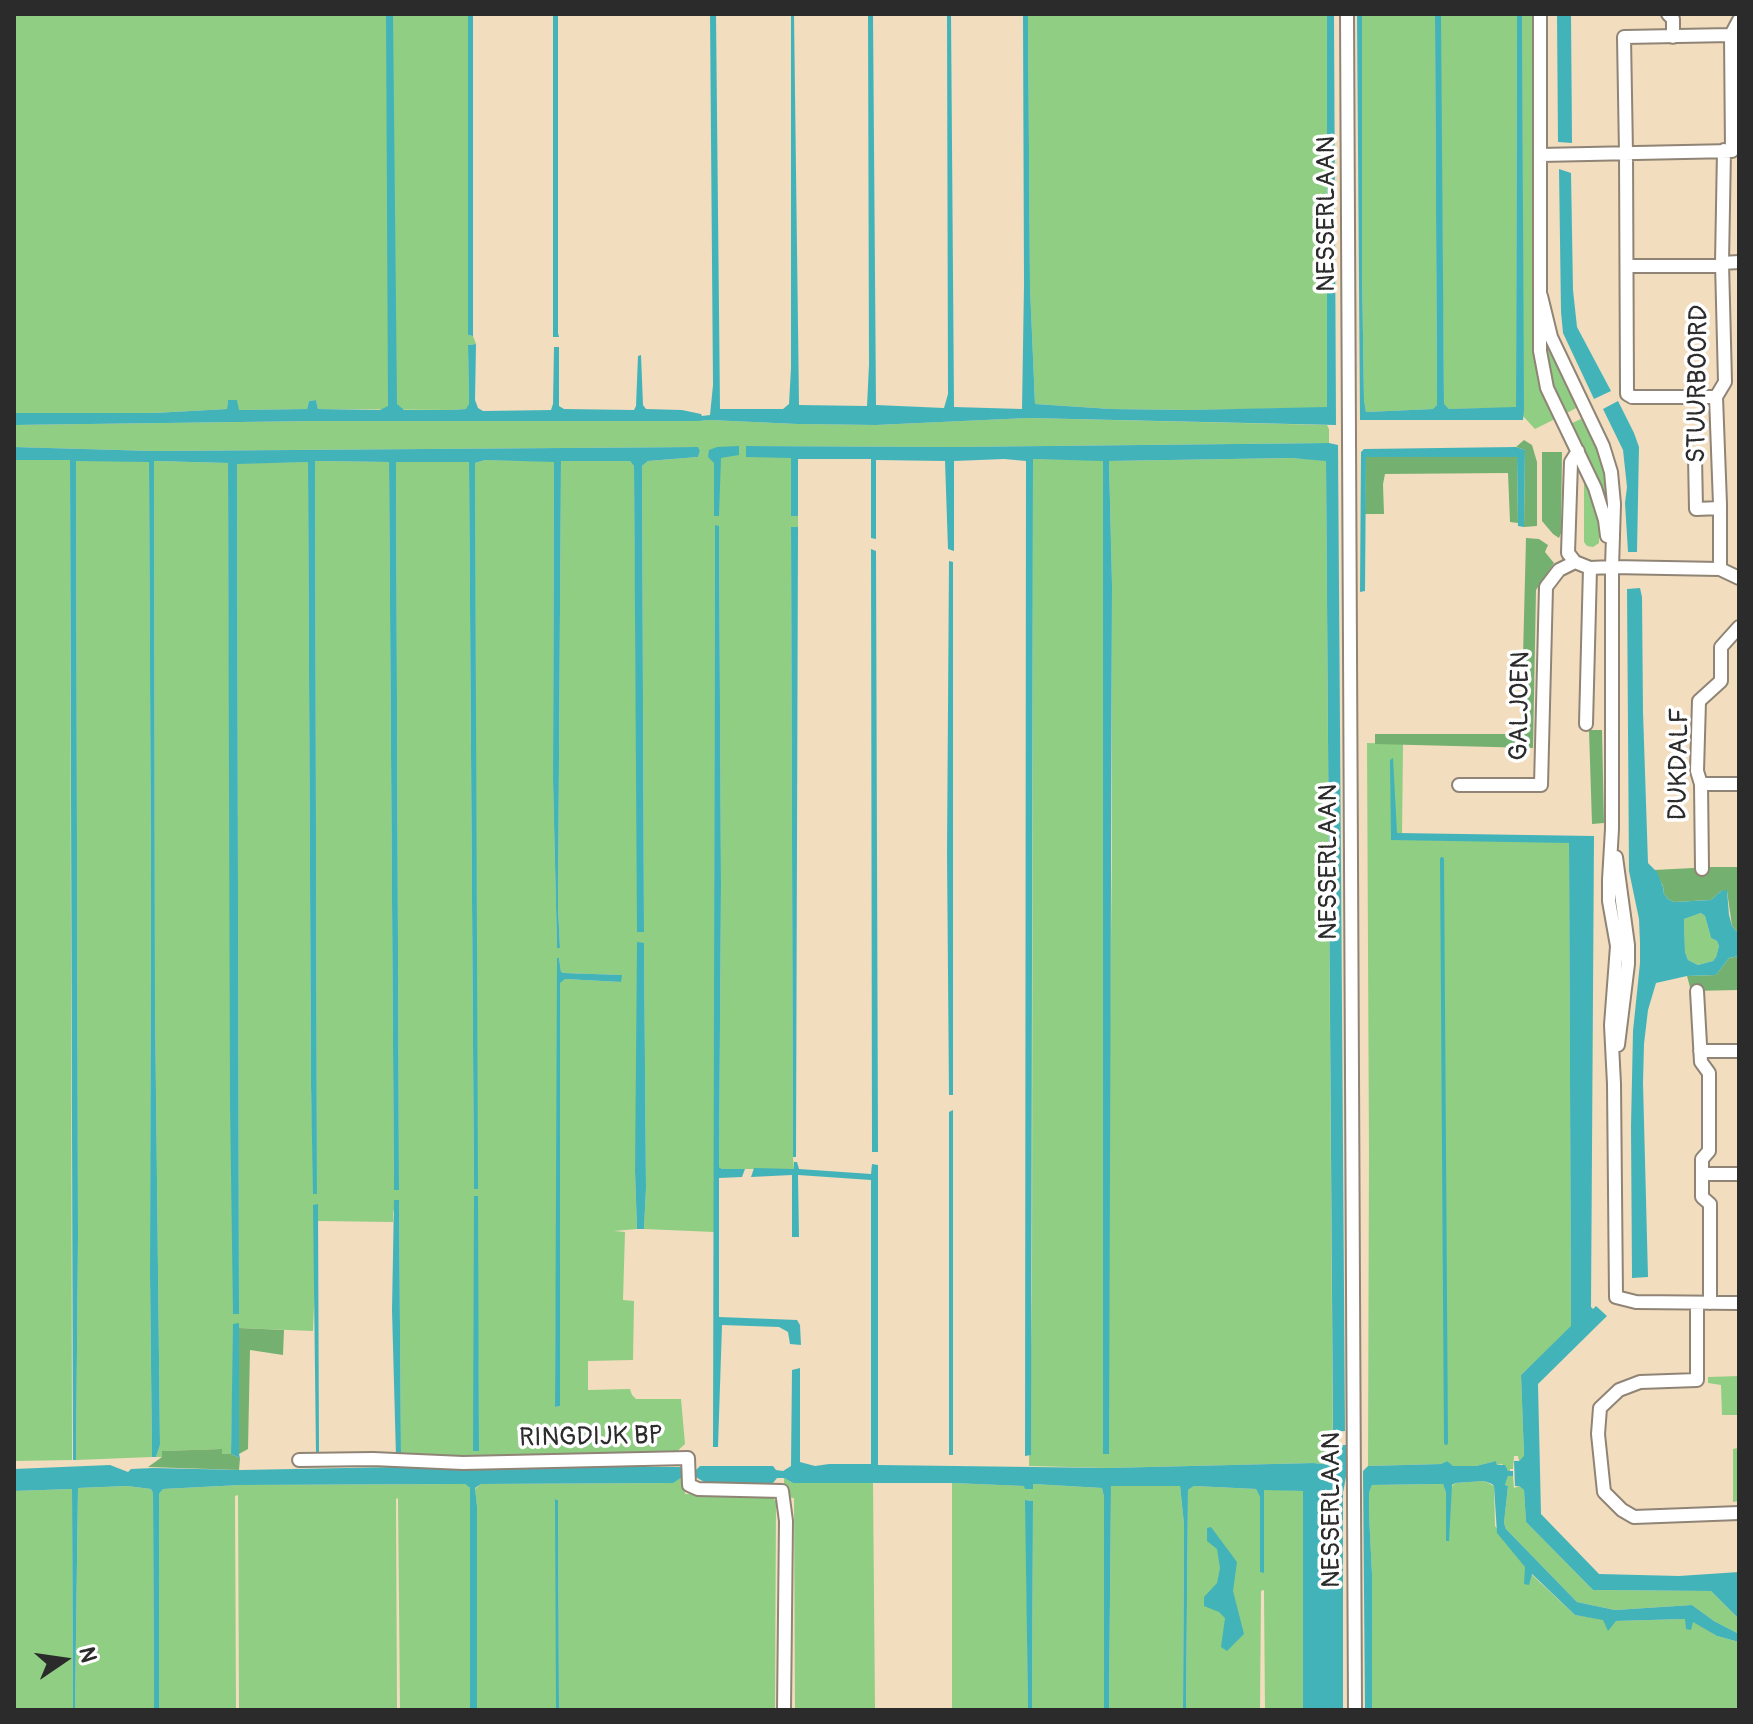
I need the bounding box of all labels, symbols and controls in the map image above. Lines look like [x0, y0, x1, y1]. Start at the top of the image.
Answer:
street label: NESSERLAAN [1311, 136, 1343, 292]
street label: STUURBOORD [1682, 305, 1716, 463]
street label: GALJOEN [1504, 651, 1538, 761]
street label: DUKDALF [1663, 707, 1697, 821]
street label: NESSERLAAN [1313, 784, 1345, 940]
street label: RINGDIJK BP [519, 1421, 663, 1455]
street label: NESSERLAAN [1316, 1432, 1348, 1588]
north arrow [24, 1620, 104, 1700]
text: N [72, 1644, 103, 1665]

